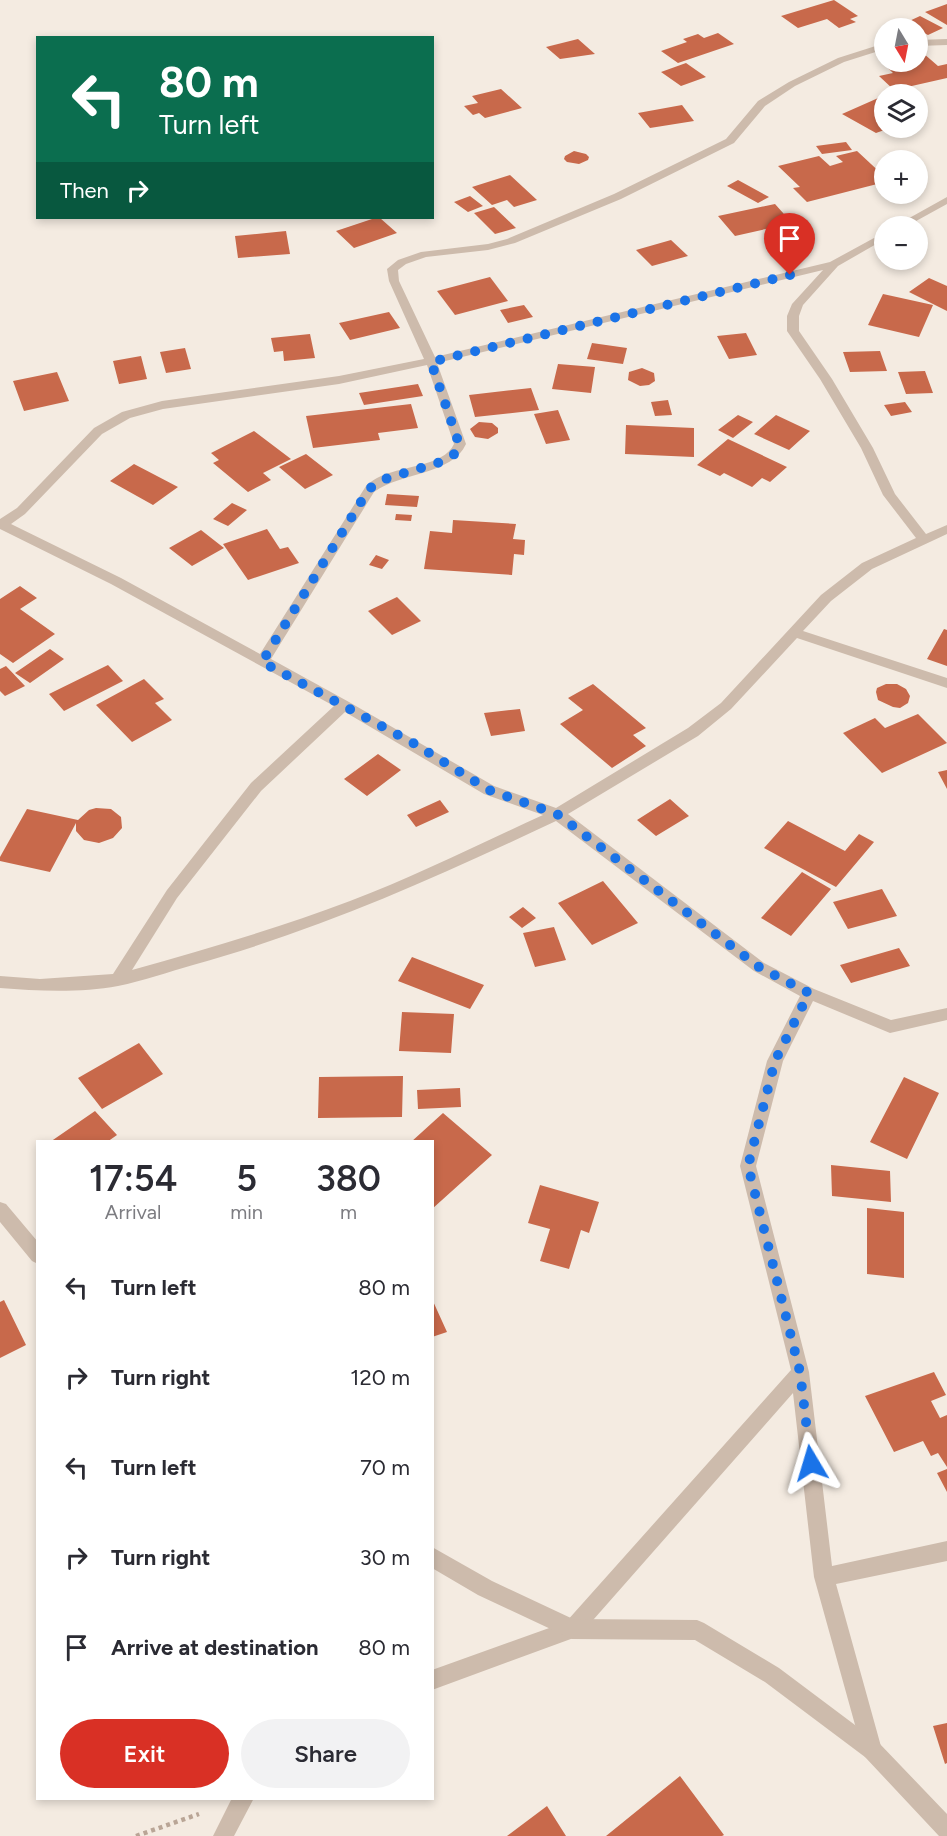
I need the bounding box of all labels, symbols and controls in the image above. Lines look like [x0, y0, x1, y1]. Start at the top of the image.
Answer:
north arrow [874, 18, 928, 72]
map controls [874, 18, 928, 270]
text: 80 m [159, 57, 259, 108]
icon: left [60, 60, 138, 138]
button: layers [874, 84, 928, 138]
text: Turn left [159, 108, 259, 141]
button: + [874, 150, 928, 204]
icon: right [121, 174, 154, 207]
text: Then [60, 177, 109, 204]
pin [764, 213, 815, 275]
button: − [874, 216, 928, 270]
icon: arrive [773, 222, 806, 255]
text: 17:54 [89, 1157, 177, 1200]
text: 5 [236, 1157, 257, 1200]
text: 380 [316, 1157, 381, 1200]
text: Arrival [105, 1200, 161, 1224]
text: min [230, 1200, 263, 1224]
text: m [340, 1200, 357, 1224]
icon: left [60, 1271, 93, 1304]
text: Turn left [111, 1274, 197, 1301]
text: 80 m [358, 1274, 410, 1301]
icon: right [60, 1361, 93, 1394]
text: Turn right [111, 1364, 210, 1391]
text: 120 m [350, 1364, 410, 1391]
position arrow [779, 1431, 843, 1495]
icon: left [60, 1451, 93, 1484]
text: Turn left [111, 1454, 197, 1481]
text: 70 m [360, 1454, 410, 1481]
icon: right [60, 1541, 93, 1574]
text: Turn right [111, 1544, 210, 1571]
text: 30 m [360, 1544, 410, 1571]
icon: arrive [60, 1631, 93, 1664]
text: Arrive at destination [111, 1634, 319, 1661]
text: 80 m [358, 1634, 410, 1661]
button: Exit [60, 1719, 229, 1788]
button: Share [241, 1719, 410, 1788]

